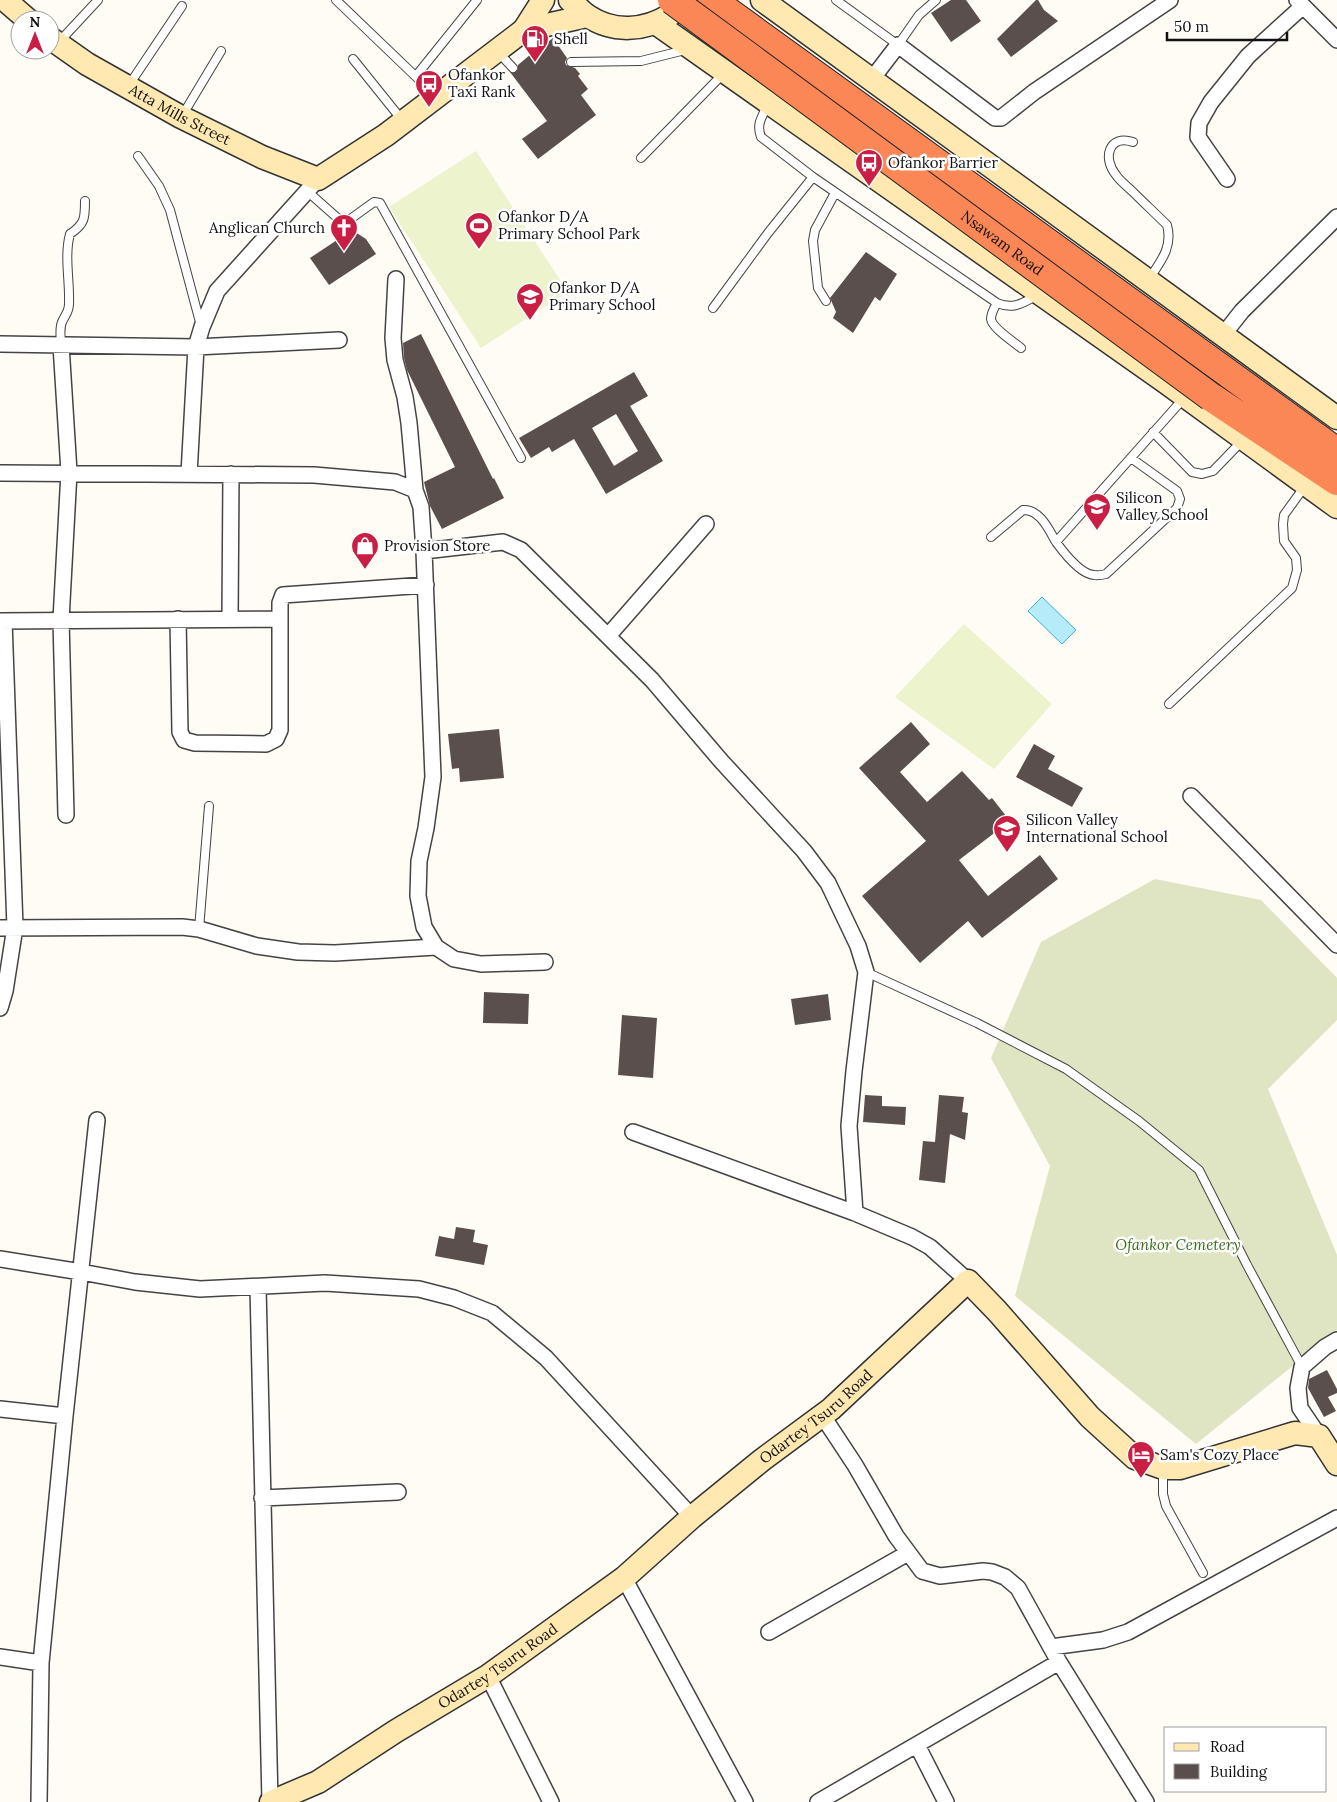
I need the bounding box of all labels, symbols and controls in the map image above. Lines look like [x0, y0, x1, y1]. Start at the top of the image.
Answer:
north arrow [10, 10, 60, 60]
scale bar [1167, 10, 1287, 42]
text: N [30, 13, 41, 31]
text: 50 m [1174, 17, 1209, 36]
fuel station icon: Shell [520, 24, 550, 63]
place label: Shell [554, 29, 588, 48]
place label: Ofankor Taxi Rank [448, 65, 515, 101]
bus stop icon: Ofankor Taxi Rank [414, 69, 444, 108]
street label: Atta Mills Street [125, 79, 234, 149]
bus stop icon: Ofankor Barrier [854, 148, 884, 187]
place label: Ofankor Barrier [888, 153, 998, 172]
street label: Nsawam Road [957, 206, 1047, 279]
place label: Ofankor D/A Primary School Park [498, 207, 640, 243]
sports icon: Ofankor D/A Primary School Park [464, 211, 494, 250]
church icon: Anglican Church [329, 213, 359, 252]
place label: Anglican Church [208, 218, 325, 237]
place label: Ofankor D/A Primary School [549, 278, 656, 314]
school or university icon: Ofankor D/A Primary School [515, 282, 545, 321]
place label: Silicon Valley School [1115, 488, 1208, 524]
school or university icon: Silicon Valley School [1082, 492, 1112, 531]
shop icon: Provision Store [350, 531, 380, 570]
place label: Provision Store [384, 536, 491, 555]
place label: Silicon Valley International School [1026, 810, 1168, 846]
school or university icon: Silicon Valley International School [992, 814, 1022, 853]
park label: Ofankor Cemetery [1115, 1235, 1241, 1254]
street label: Odartey Tsuru Road [755, 1365, 876, 1468]
hotel icon: Sam's Cozy Place [1126, 1440, 1156, 1479]
place label: Sam's Cozy Place [1160, 1445, 1279, 1464]
street label: Odartey Tsuru Road [434, 1619, 561, 1713]
legend [1164, 1727, 1327, 1792]
text: Road [1210, 1737, 1245, 1756]
text: Building [1210, 1762, 1268, 1781]

